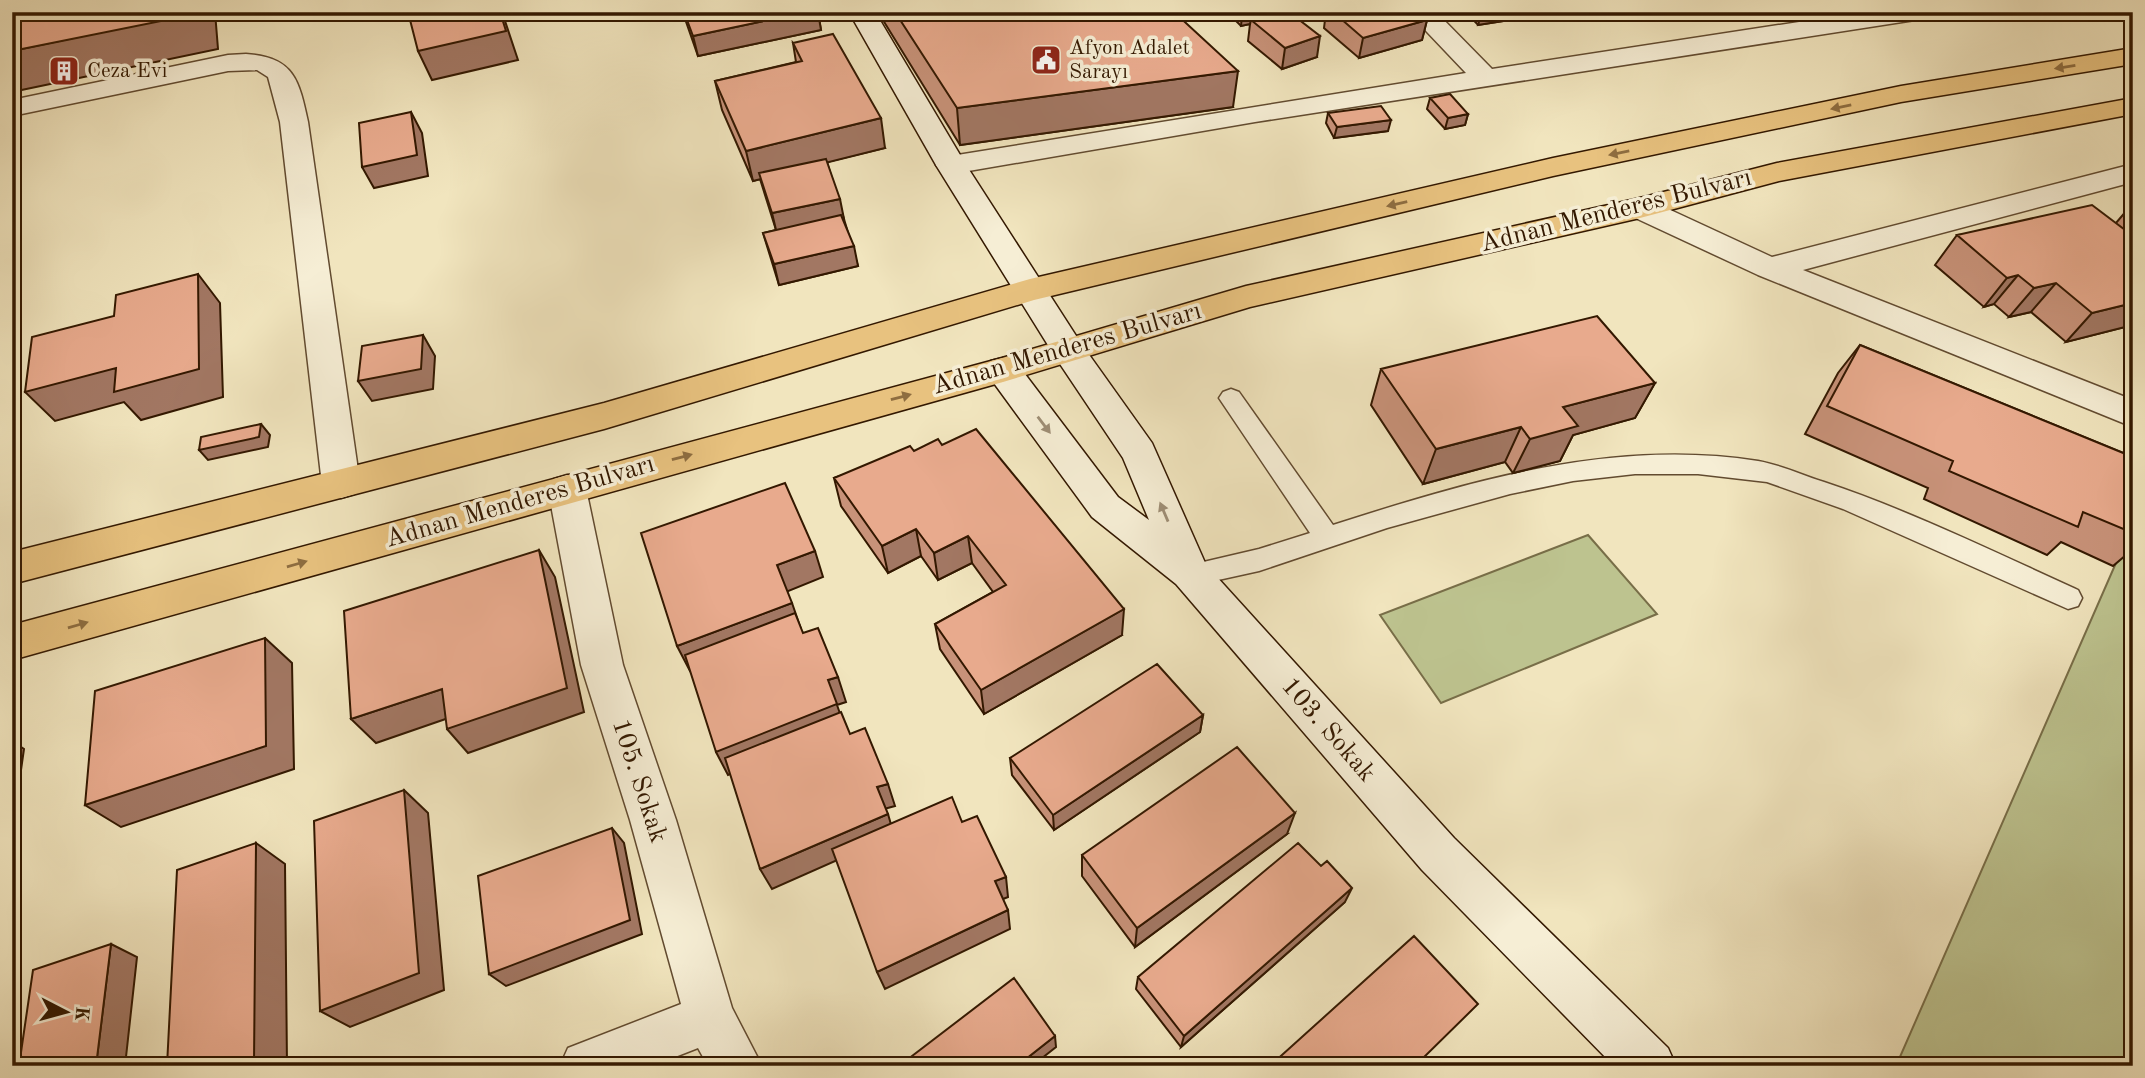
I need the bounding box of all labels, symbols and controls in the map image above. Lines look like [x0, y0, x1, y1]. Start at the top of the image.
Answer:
place label: Afyon Adalet Sarayı [1069, 38, 1190, 83]
public building icon: Afyon Adalet Sarayı [1029, 43, 1063, 77]
building icon: Ceza Evi [47, 54, 81, 88]
place label: Ceza Evi [87, 61, 168, 82]
one-way arrow [2054, 62, 2076, 73]
one-way arrow [1830, 101, 1852, 112]
one-way arrow [1608, 148, 1630, 159]
street label: Adnan Menderes Bulvarı [1478, 165, 1754, 257]
one-way arrow [1386, 199, 1408, 210]
street label: Adnan Menderes Bulvarı [930, 298, 1204, 400]
one-way arrow [890, 391, 912, 402]
one-way arrow [1036, 416, 1050, 434]
street label: Adnan Menderes Bulvarı [383, 451, 657, 553]
one-way arrow [671, 451, 693, 462]
one-way arrow [1158, 501, 1169, 522]
one-way arrow [287, 558, 308, 568]
one-way arrow [68, 619, 89, 629]
street label: 103. Sokak [1276, 673, 1380, 787]
street label: 105. Sokak [607, 716, 671, 846]
north arrow [32, 976, 102, 1046]
text: K [70, 1005, 91, 1022]

